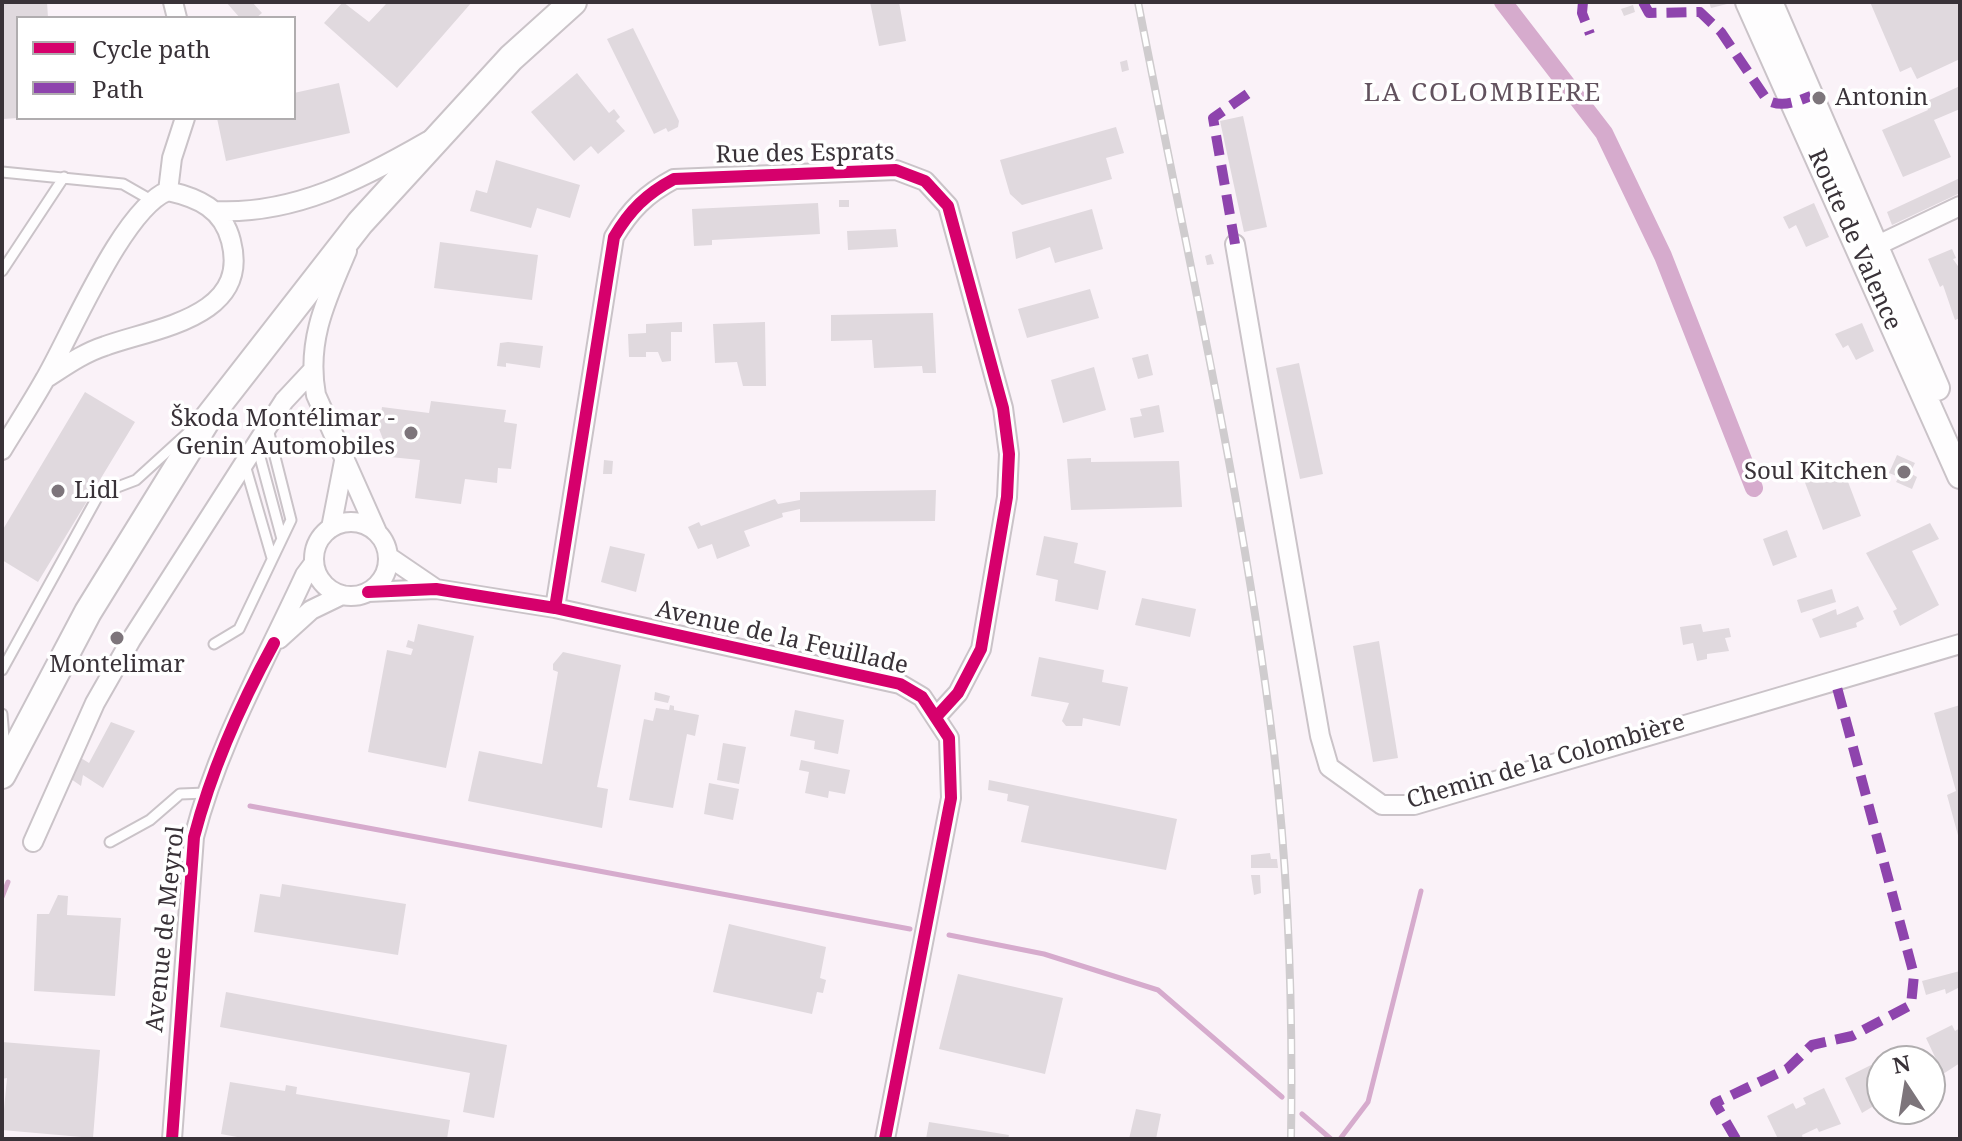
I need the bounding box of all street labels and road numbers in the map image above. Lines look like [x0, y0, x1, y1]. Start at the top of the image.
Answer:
street label: Rue des Esprats [715, 138, 895, 170]
street label: Route de Valence [1801, 145, 1907, 335]
street label: Avenue de la Feuillade [653, 595, 911, 681]
street label: Chemin de la Colombière [1404, 708, 1688, 816]
street label: Avenue de Meyrol [141, 824, 191, 1034]

